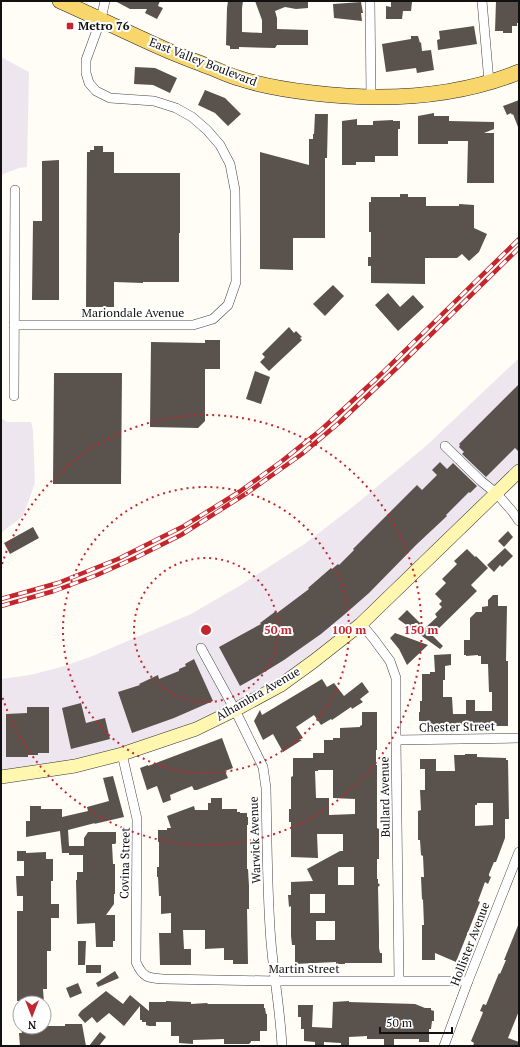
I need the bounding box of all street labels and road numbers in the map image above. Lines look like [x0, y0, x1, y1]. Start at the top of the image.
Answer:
street label: East Valley Boulevard [147, 34, 260, 89]
street label: Mariondale Avenue [82, 305, 184, 320]
street label: Alhambra Avenue [213, 663, 302, 724]
street label: Chester Street [419, 718, 496, 735]
street label: Bullard Avenue [376, 756, 393, 838]
street label: Warwick Avenue [245, 796, 264, 884]
street label: Covina Street [116, 826, 133, 899]
street label: Hollister Avenue [447, 900, 492, 988]
street label: Martin Street [268, 961, 340, 976]

